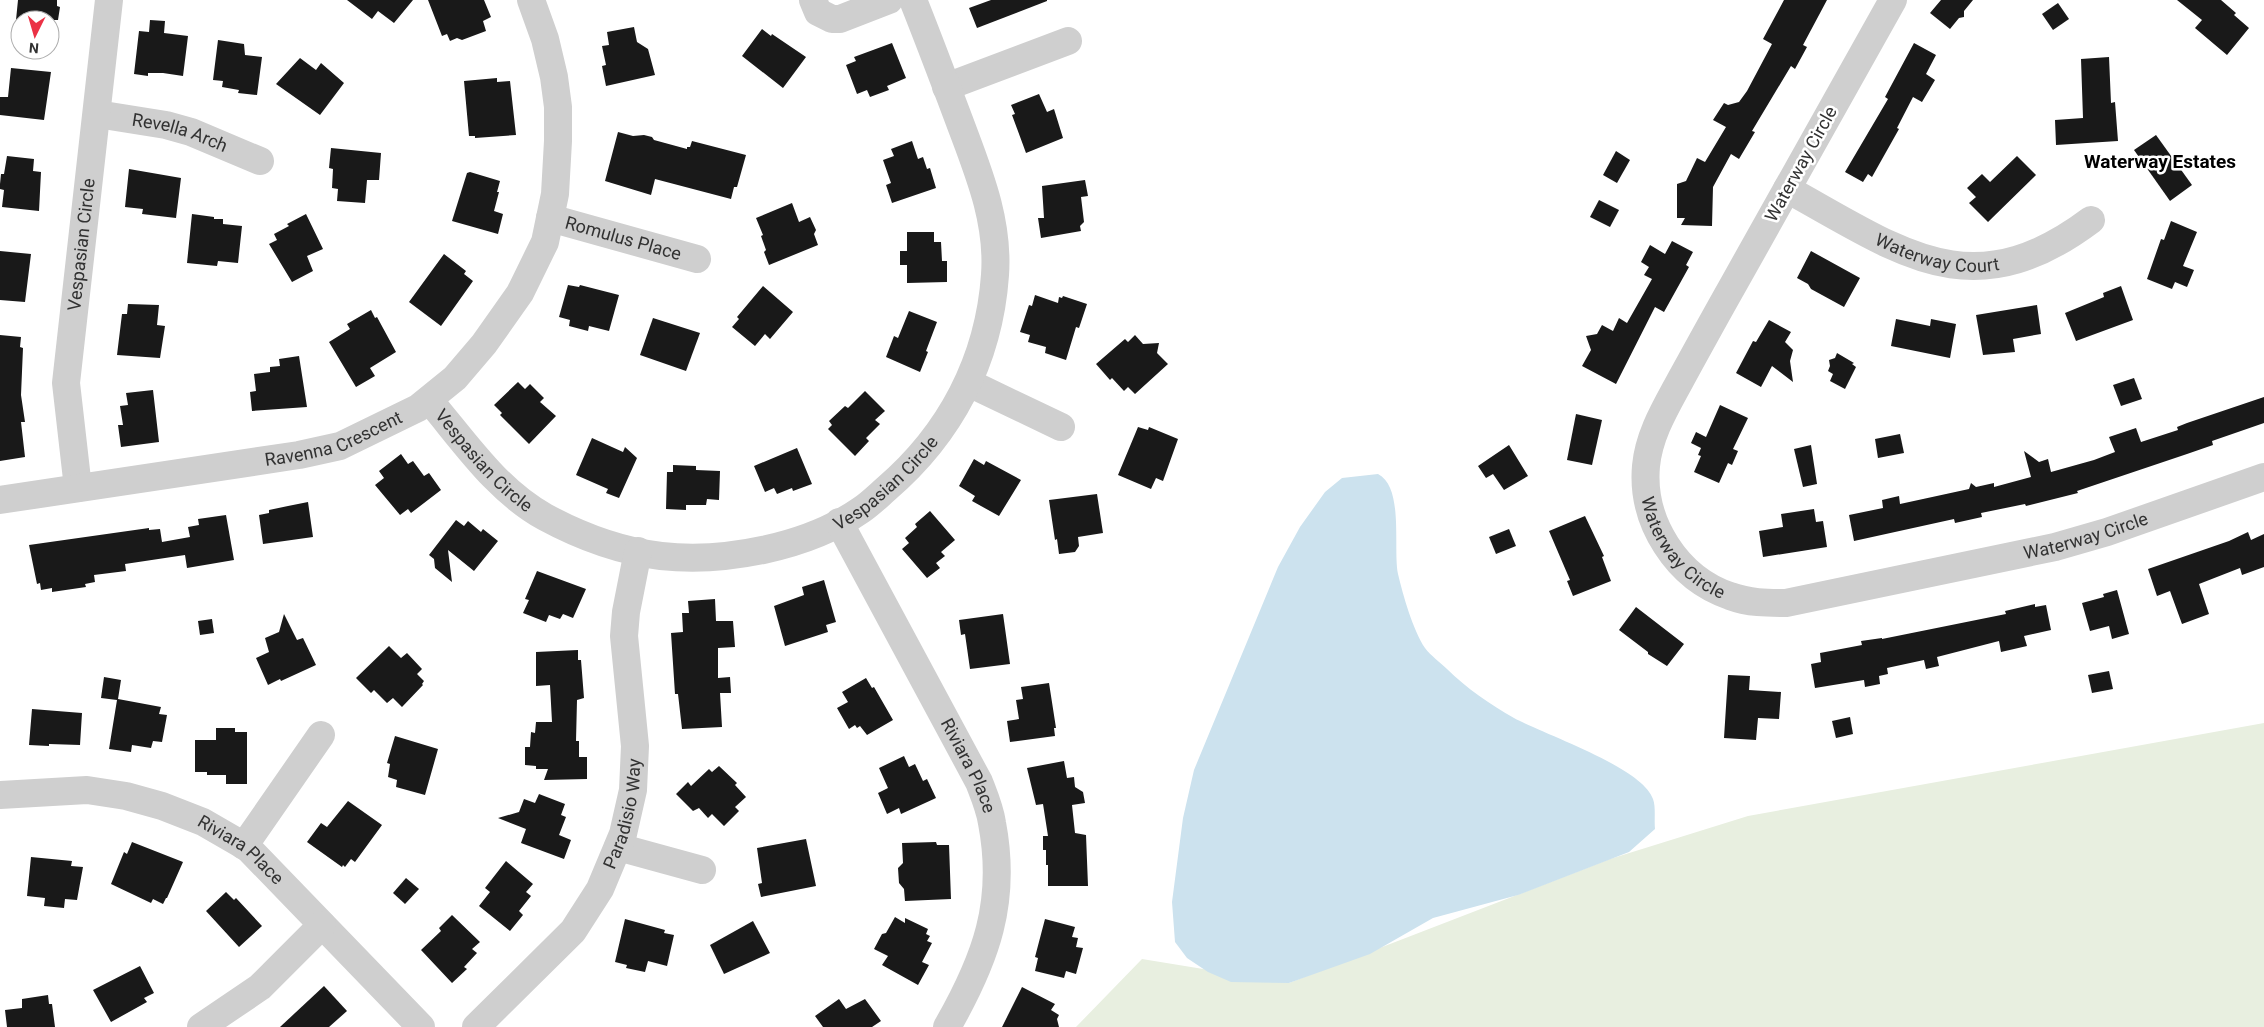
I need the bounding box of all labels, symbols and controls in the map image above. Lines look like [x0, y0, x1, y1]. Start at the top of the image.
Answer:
north arrow [10, 10, 60, 60]
text: N [28, 40, 39, 56]
street label: Waterway Circle [1760, 102, 1841, 225]
street label: Revella Arch [131, 109, 231, 156]
district label: Waterway Estates [2084, 150, 2236, 173]
street label: Vespasian Circle [63, 177, 99, 312]
street label: Romulus Place [563, 212, 684, 264]
street label: Waterway Court [1872, 228, 2001, 276]
street label: Vespasian Circle [431, 405, 537, 516]
street label: Ravenna Crescent [263, 406, 405, 470]
street label: Vespasian Circle [830, 431, 942, 534]
street label: Waterway Circle [1637, 494, 1728, 603]
street label: Waterway Circle [2022, 507, 2151, 563]
street label: Riviara Place [937, 714, 1000, 815]
street label: Paradisio Way [599, 757, 644, 872]
street label: Riviara Place [194, 810, 288, 888]

